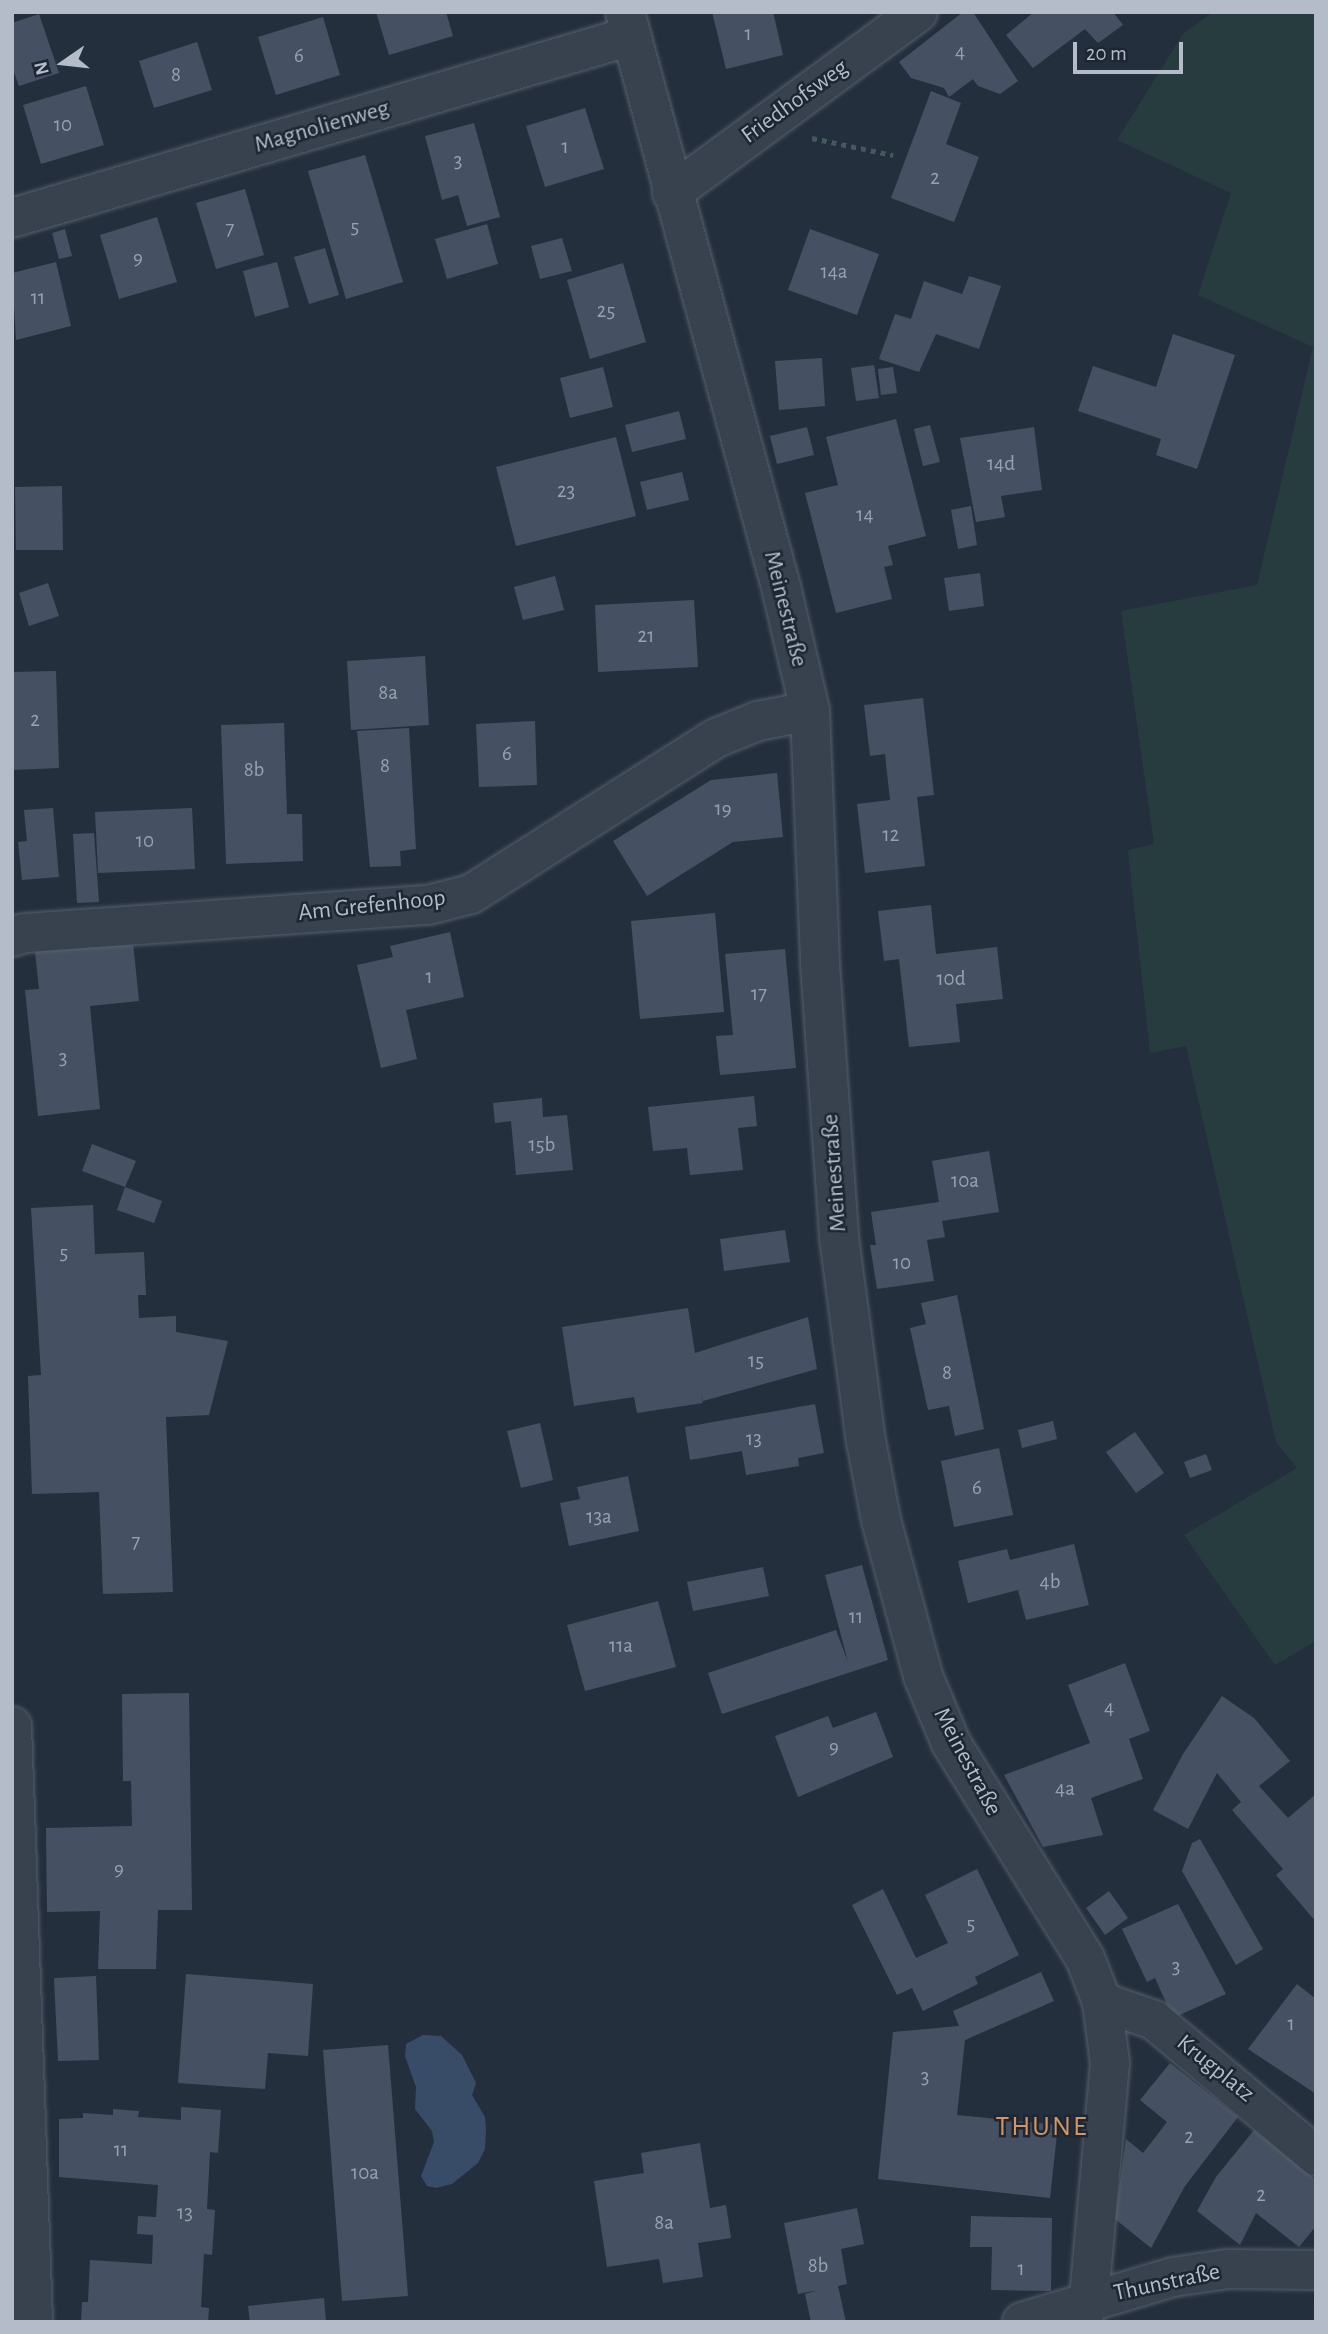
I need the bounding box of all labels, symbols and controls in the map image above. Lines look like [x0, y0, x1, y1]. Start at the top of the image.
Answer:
house number: 1 [744, 21, 752, 47]
north arrow [28, 28, 98, 98]
scale bar [1076, 28, 1186, 72]
house number: 4 [955, 39, 965, 65]
house number: 6 [294, 43, 304, 69]
text: 20 m [1086, 43, 1127, 64]
street label: Friedhofsweg [736, 54, 854, 150]
text: N [31, 59, 53, 77]
house number: 8 [171, 62, 181, 88]
street label: Magnolienweg [251, 94, 393, 160]
house number: 10 [54, 112, 72, 138]
house number: 1 [561, 134, 569, 160]
house number: 3 [454, 148, 462, 174]
house number: 2 [930, 165, 940, 191]
house number: 5 [351, 214, 359, 240]
house number: 7 [226, 216, 234, 242]
house number: 9 [133, 245, 143, 271]
house number: 14a [820, 259, 848, 285]
house number: 11 [31, 285, 45, 311]
house number: 25 [597, 298, 615, 324]
house number: 14d [987, 451, 1015, 477]
house number: 23 [557, 478, 575, 504]
house number: 14 [856, 502, 874, 528]
street label: Meinestraße [757, 548, 813, 670]
house number: 21 [638, 623, 654, 649]
house number: 8a [378, 680, 398, 706]
house number: 2 [30, 707, 40, 733]
house number: 6 [502, 741, 512, 767]
house number: 8 [380, 753, 390, 779]
house number: 8b [244, 757, 264, 783]
house number: 19 [714, 796, 732, 822]
house number: 12 [883, 822, 899, 848]
house number: 10 [136, 828, 154, 854]
street label: Am Grefenhoop [297, 884, 447, 928]
house number: 1 [425, 964, 433, 990]
house number: 10d [936, 966, 966, 992]
house number: 17 [751, 981, 767, 1007]
house number: 3 [59, 1045, 67, 1071]
street label: Meinestraße [817, 1113, 853, 1233]
house number: 15b [529, 1132, 555, 1158]
house number: 10a [951, 1168, 979, 1194]
house number: 5 [60, 1240, 68, 1266]
house number: 10 [893, 1250, 911, 1276]
house number: 15 [748, 1348, 764, 1374]
house number: 8 [942, 1360, 952, 1386]
house number: 13 [746, 1426, 762, 1452]
house number: 6 [972, 1475, 982, 1501]
house number: 13a [586, 1504, 612, 1530]
house number: 7 [132, 1529, 140, 1555]
house number: 4b [1040, 1569, 1060, 1595]
house number: 11 [849, 1604, 863, 1630]
house number: 11a [609, 1633, 633, 1659]
house number: 4 [1104, 1695, 1114, 1721]
street label: Meinestraße [927, 1703, 1007, 1821]
house number: 9 [829, 1734, 839, 1760]
house number: 4a [1055, 1776, 1075, 1802]
house number: 9 [114, 1856, 124, 1882]
house number: 5 [967, 1911, 975, 1937]
house number: 3 [1172, 1954, 1180, 1980]
house number: 1 [1287, 2011, 1295, 2037]
street label: Krugplatz [1170, 2029, 1260, 2109]
house number: 3 [921, 2064, 929, 2090]
district label: THUNE [996, 2110, 1088, 2144]
house number: 2 [1184, 2124, 1194, 2150]
house number: 11 [114, 2137, 128, 2163]
house number: 10a [351, 2160, 379, 2186]
house number: 2 [1256, 2182, 1266, 2208]
house number: 13 [177, 2200, 193, 2226]
house number: 8a [654, 2210, 674, 2236]
house number: 8b [808, 2253, 828, 2279]
house number: 1 [1017, 2256, 1025, 2282]
street label: Thunstraße [1111, 2258, 1223, 2308]

